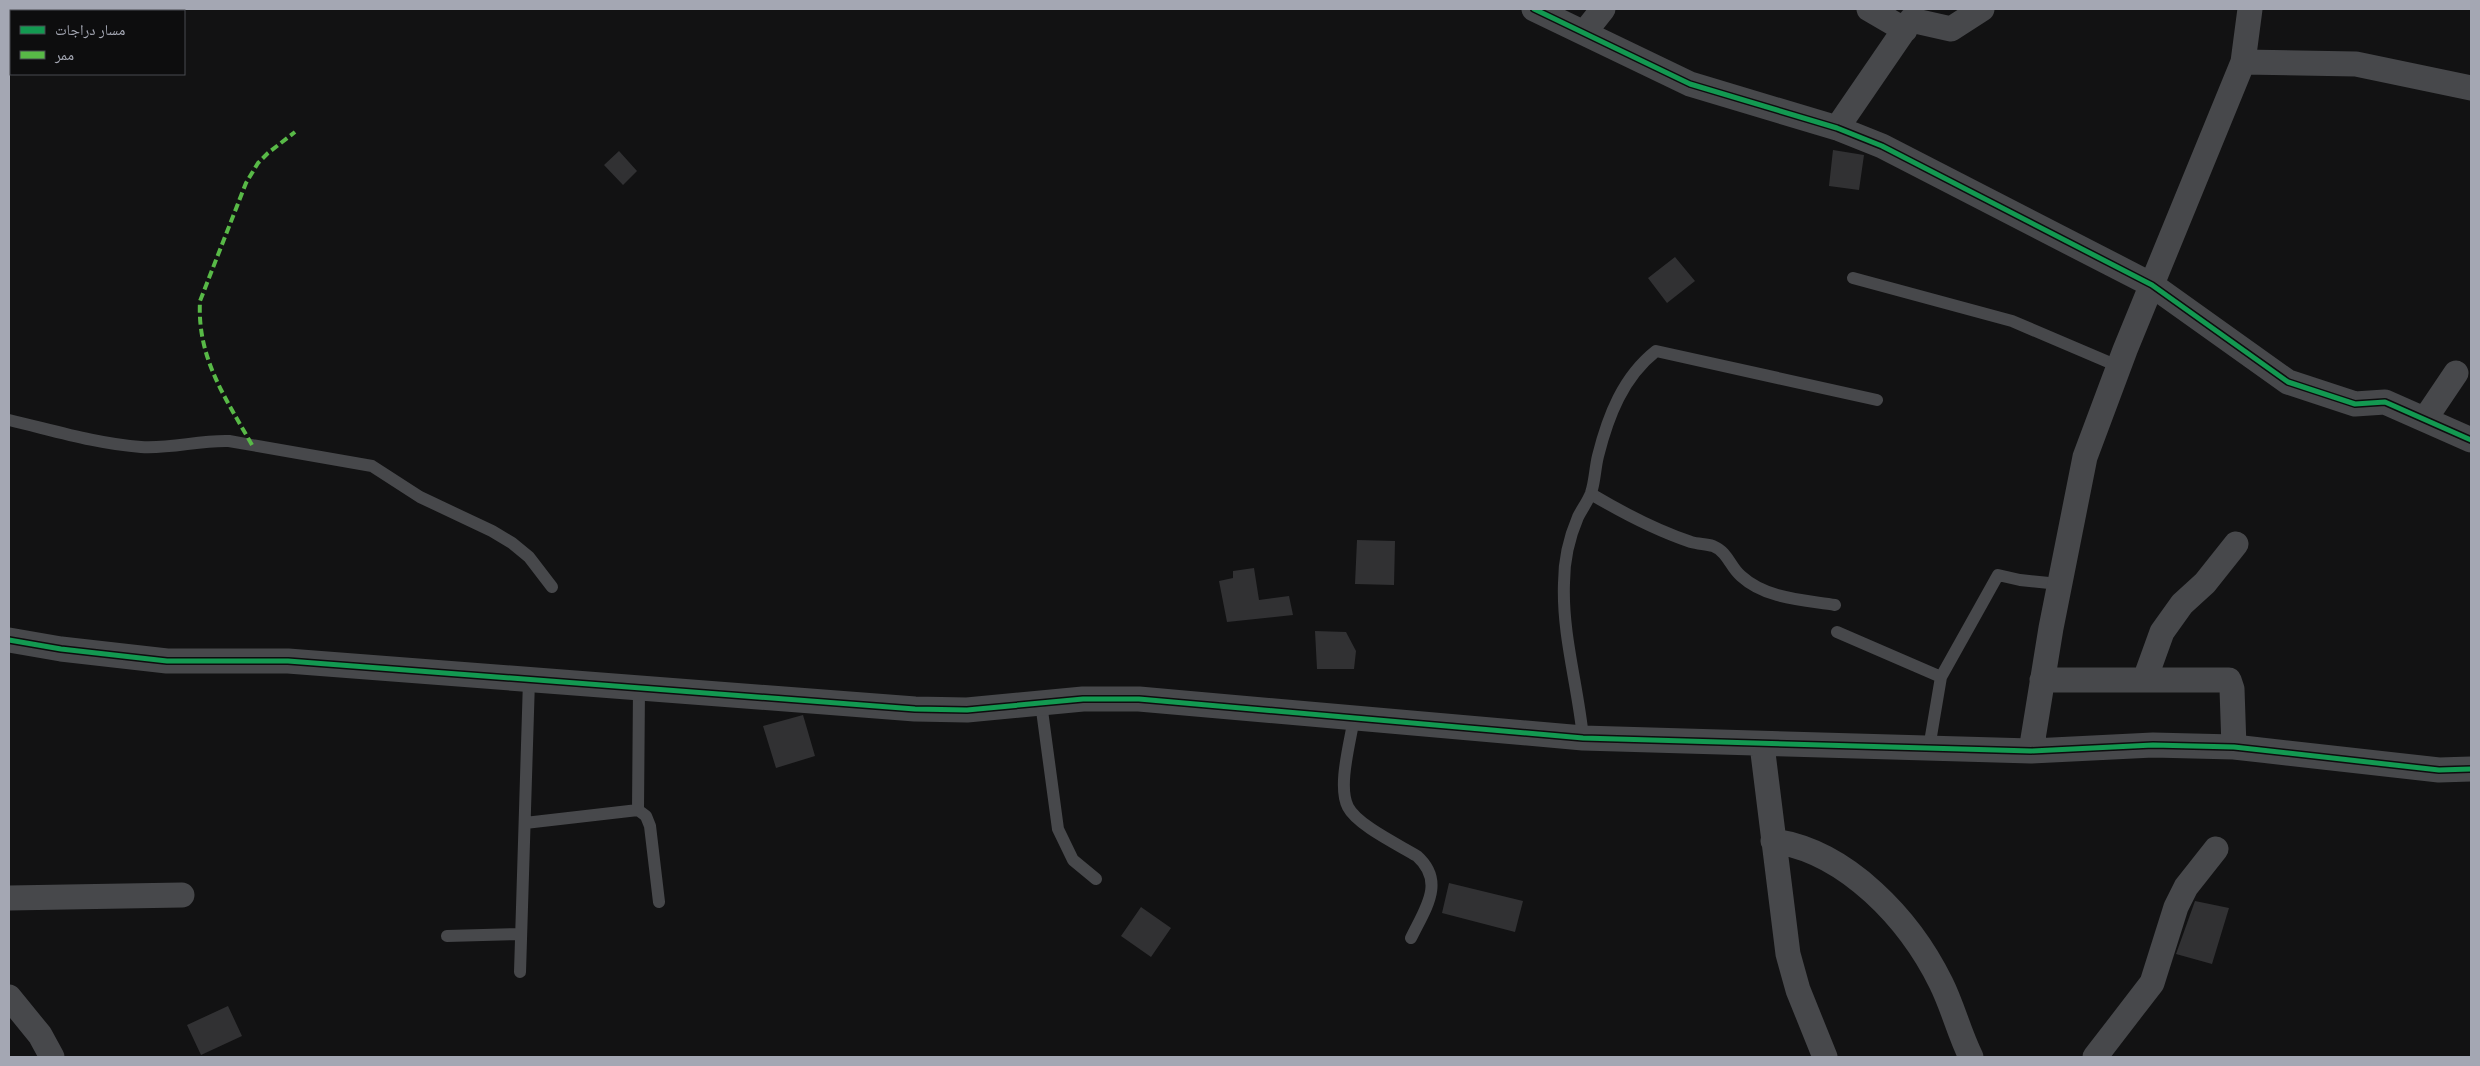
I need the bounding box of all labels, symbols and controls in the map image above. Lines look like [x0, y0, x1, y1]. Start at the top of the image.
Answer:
legend [10, 10, 185, 75]
text: مسار دراجات [55, 21, 125, 39]
text: ممر [54, 46, 74, 64]

